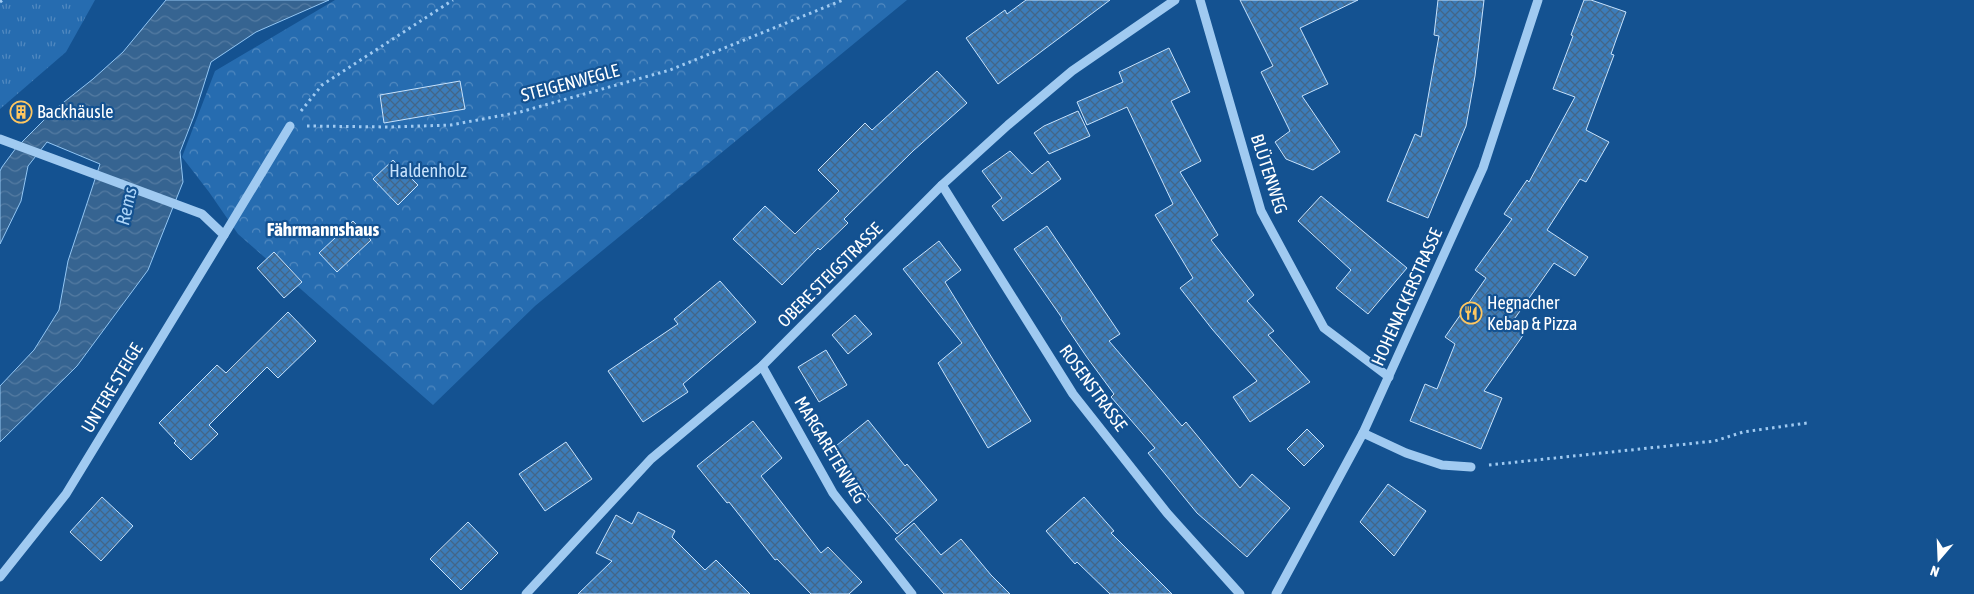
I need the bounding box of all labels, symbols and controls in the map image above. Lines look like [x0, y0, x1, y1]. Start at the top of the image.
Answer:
street label: STEIGENWEGLE [519, 59, 621, 106]
building icon: Backhäusle [9, 100, 33, 124]
place label: Backhäusle [37, 101, 113, 122]
street label: BLÜTENWEG [1247, 131, 1292, 216]
park label: Haldenholz [389, 160, 467, 181]
water label: Rems [111, 185, 141, 227]
district label: Fährmannshaus [267, 218, 380, 240]
street label: OBERE STEIGSTRASSE [773, 218, 887, 331]
street label: HOHENACKERSTRASSE [1367, 225, 1446, 369]
place label: Hegnacher Kebap & Pizza [1487, 292, 1577, 334]
restaurant icon: Hegnacher Kebap & Pizza [1459, 301, 1483, 325]
street label: UNTERE STEIGE [77, 339, 147, 436]
street label: ROSENSTRASSE [1055, 341, 1132, 435]
street label: MARGARETENWEG [790, 392, 871, 507]
north arrow [1914, 534, 1964, 584]
text: N [1928, 562, 1941, 580]

